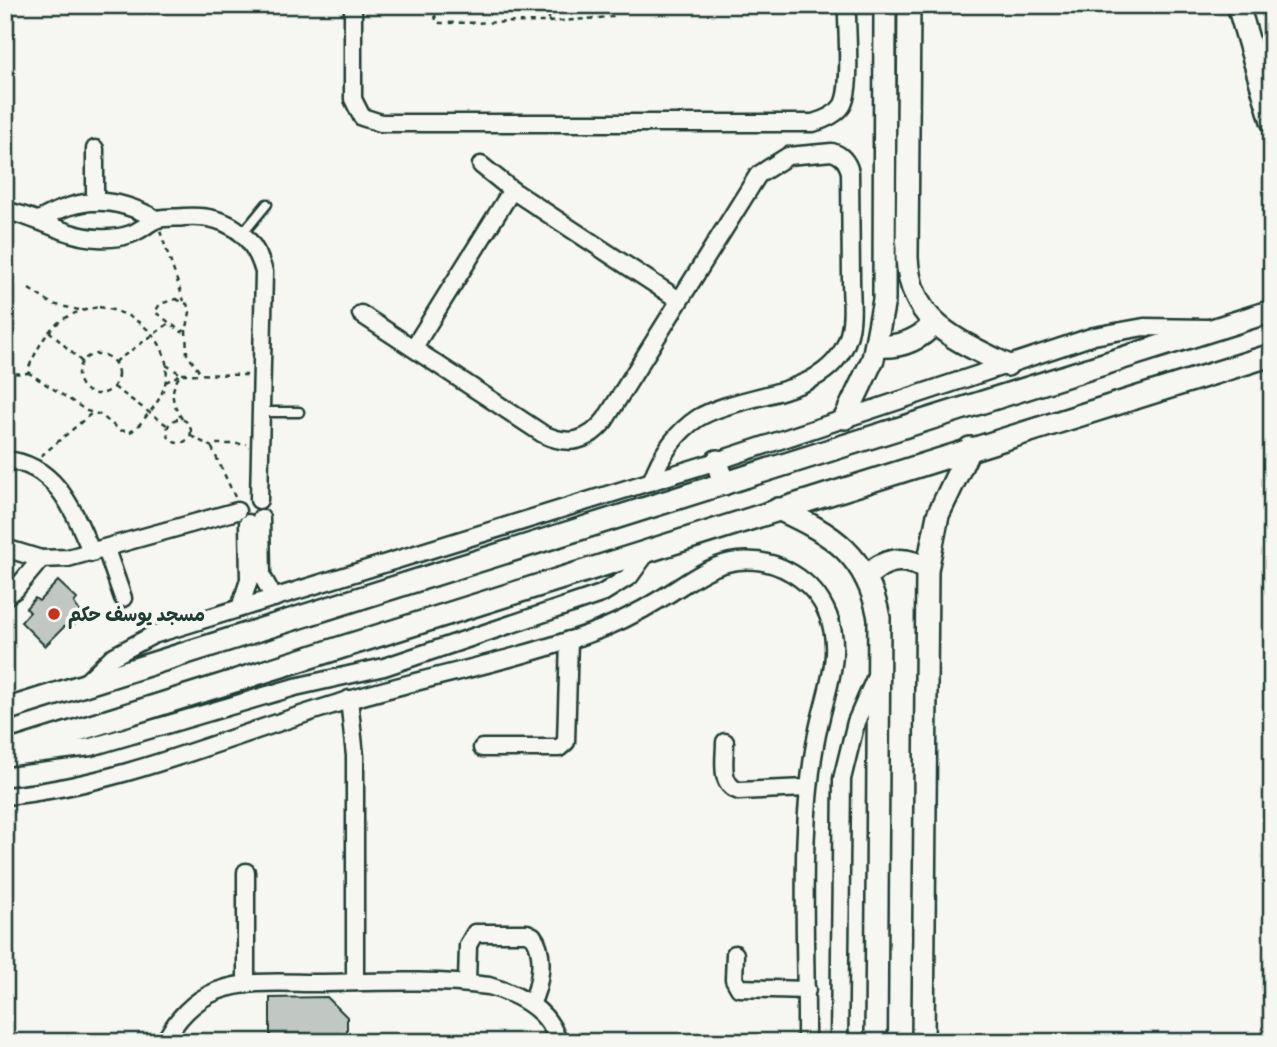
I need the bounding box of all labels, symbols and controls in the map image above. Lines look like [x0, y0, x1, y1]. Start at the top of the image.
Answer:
place label: مسجد يوسف حكم [68, 603, 205, 629]
marker: مسجد يوسف حكم [46, 606, 62, 622]

